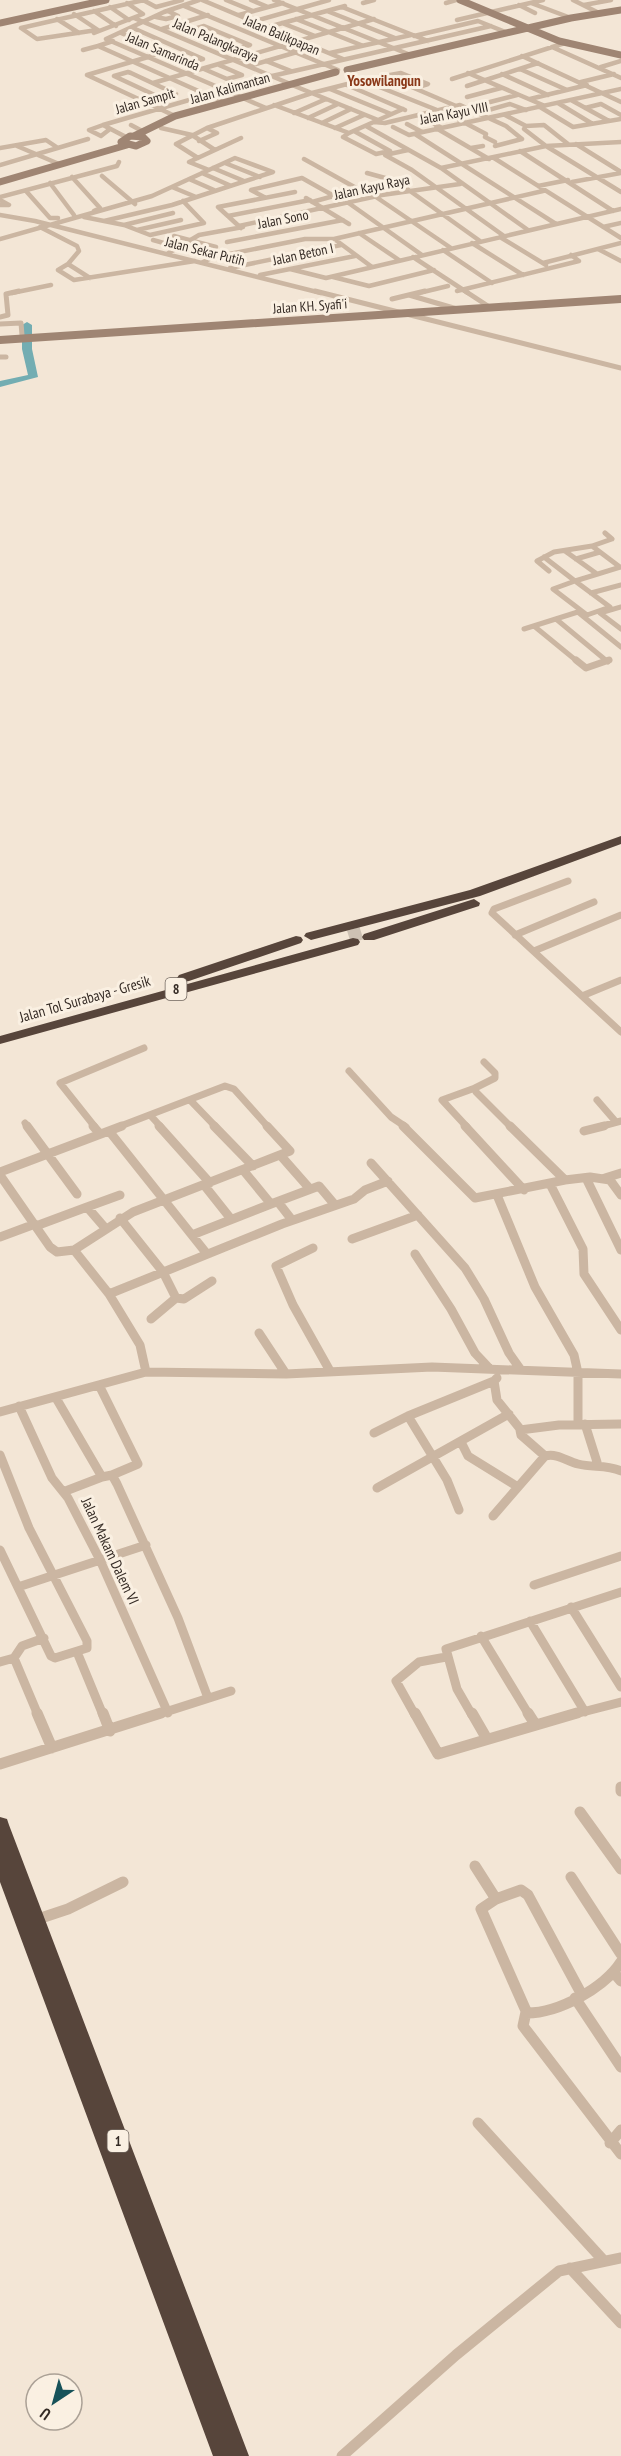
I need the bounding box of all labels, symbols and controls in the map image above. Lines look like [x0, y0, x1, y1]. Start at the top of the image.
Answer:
street label: Jalan Balikpapan [241, 11, 323, 59]
street label: Jalan Palangkaraya [170, 14, 261, 66]
street label: Jalan Samarinda [123, 27, 202, 75]
street label: Jalan Kalimantan [187, 68, 272, 108]
district label: Yosowilangun [346, 71, 421, 90]
street label: Jalan Sampit [112, 84, 177, 118]
street label: Jalan Kayu VIII [417, 98, 490, 129]
street label: Jalan Kayu Raya [332, 170, 411, 204]
street label: Jalan Sono [255, 205, 310, 233]
street label: Jalan Sekar Putih [162, 232, 247, 270]
street label: Jalan Beton I [270, 239, 335, 269]
street label: Jalan KH. Syafi'i [271, 294, 348, 318]
street label: Jalan Tol Surabaya - Gresik [16, 971, 153, 1027]
road number: 8 [166, 978, 186, 1000]
street label: Jalan Makam Dalem VI [77, 1493, 144, 1607]
road number: 1 [108, 2130, 128, 2152]
north arrow [24, 2372, 84, 2432]
text: U [36, 2404, 54, 2425]

